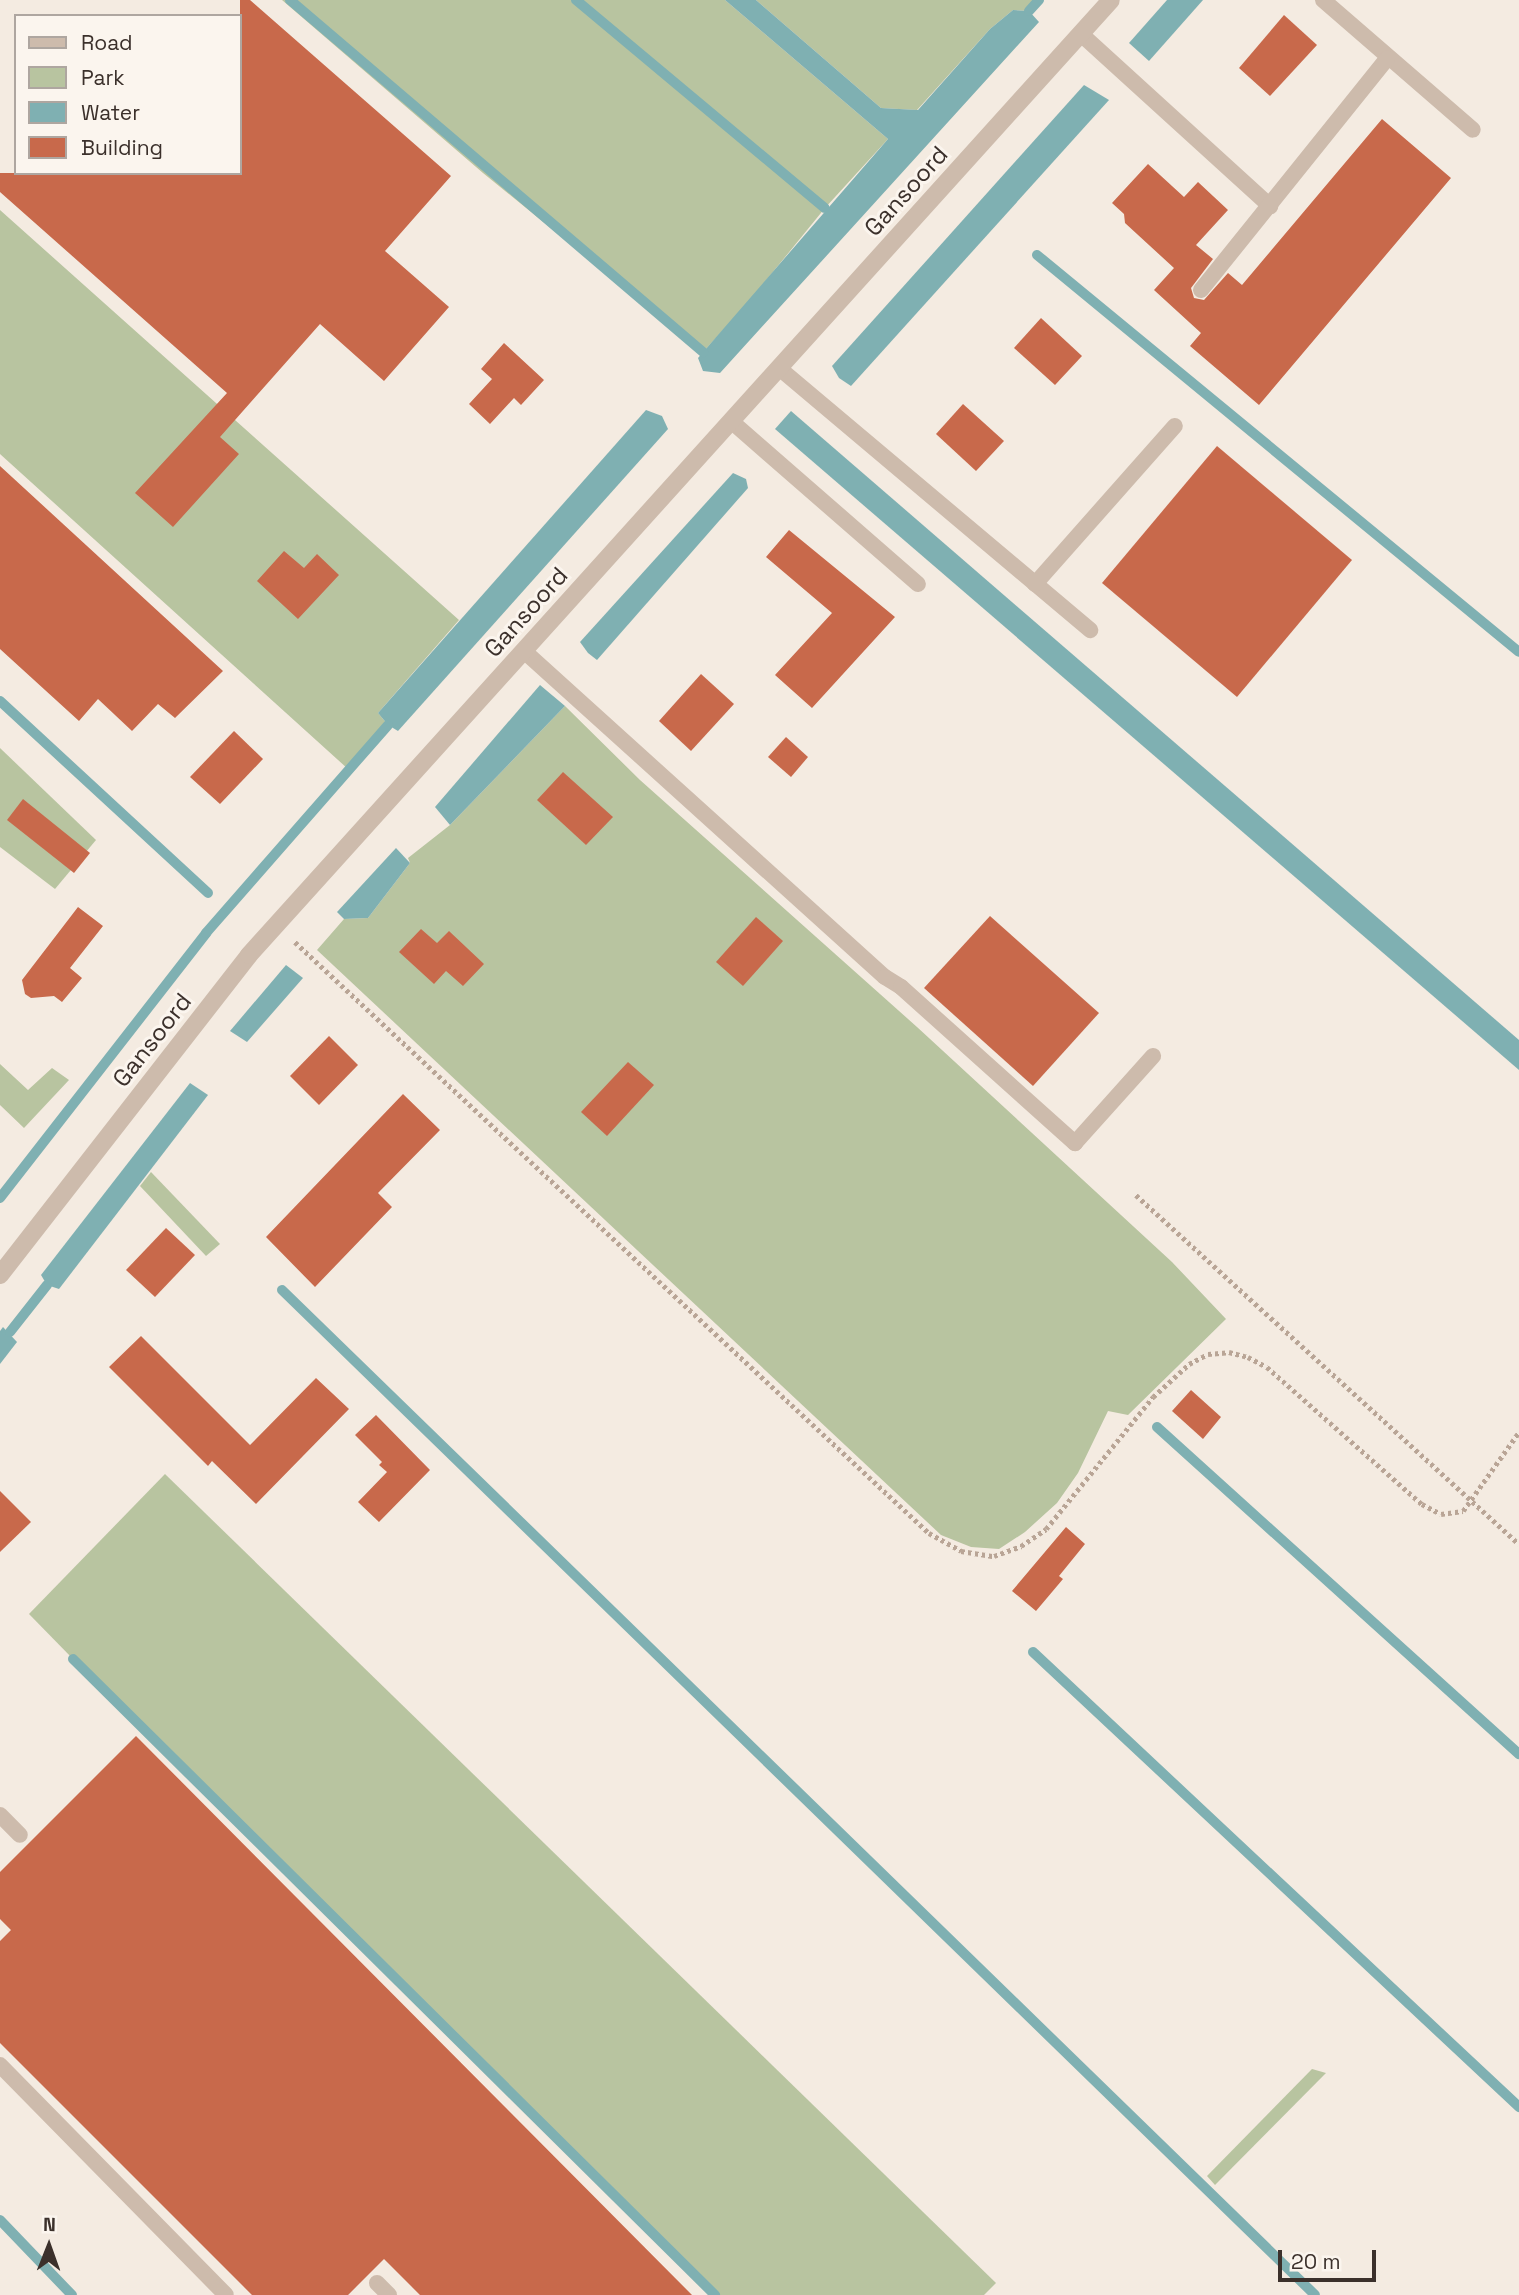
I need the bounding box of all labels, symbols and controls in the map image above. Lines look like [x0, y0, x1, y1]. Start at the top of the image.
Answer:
legend [14, 14, 242, 175]
text: Road [81, 29, 133, 56]
text: Park [81, 64, 125, 91]
text: Water [81, 99, 140, 126]
text: Building [81, 134, 163, 161]
street label: Gansoord [858, 140, 954, 242]
street label: Gansoord [478, 561, 574, 663]
street label: Gansoord [107, 988, 197, 1092]
north arrow [14, 2211, 84, 2281]
text: N [43, 2212, 56, 2237]
scale bar [1281, 2236, 1379, 2280]
text: 20 m [1291, 2248, 1341, 2275]

